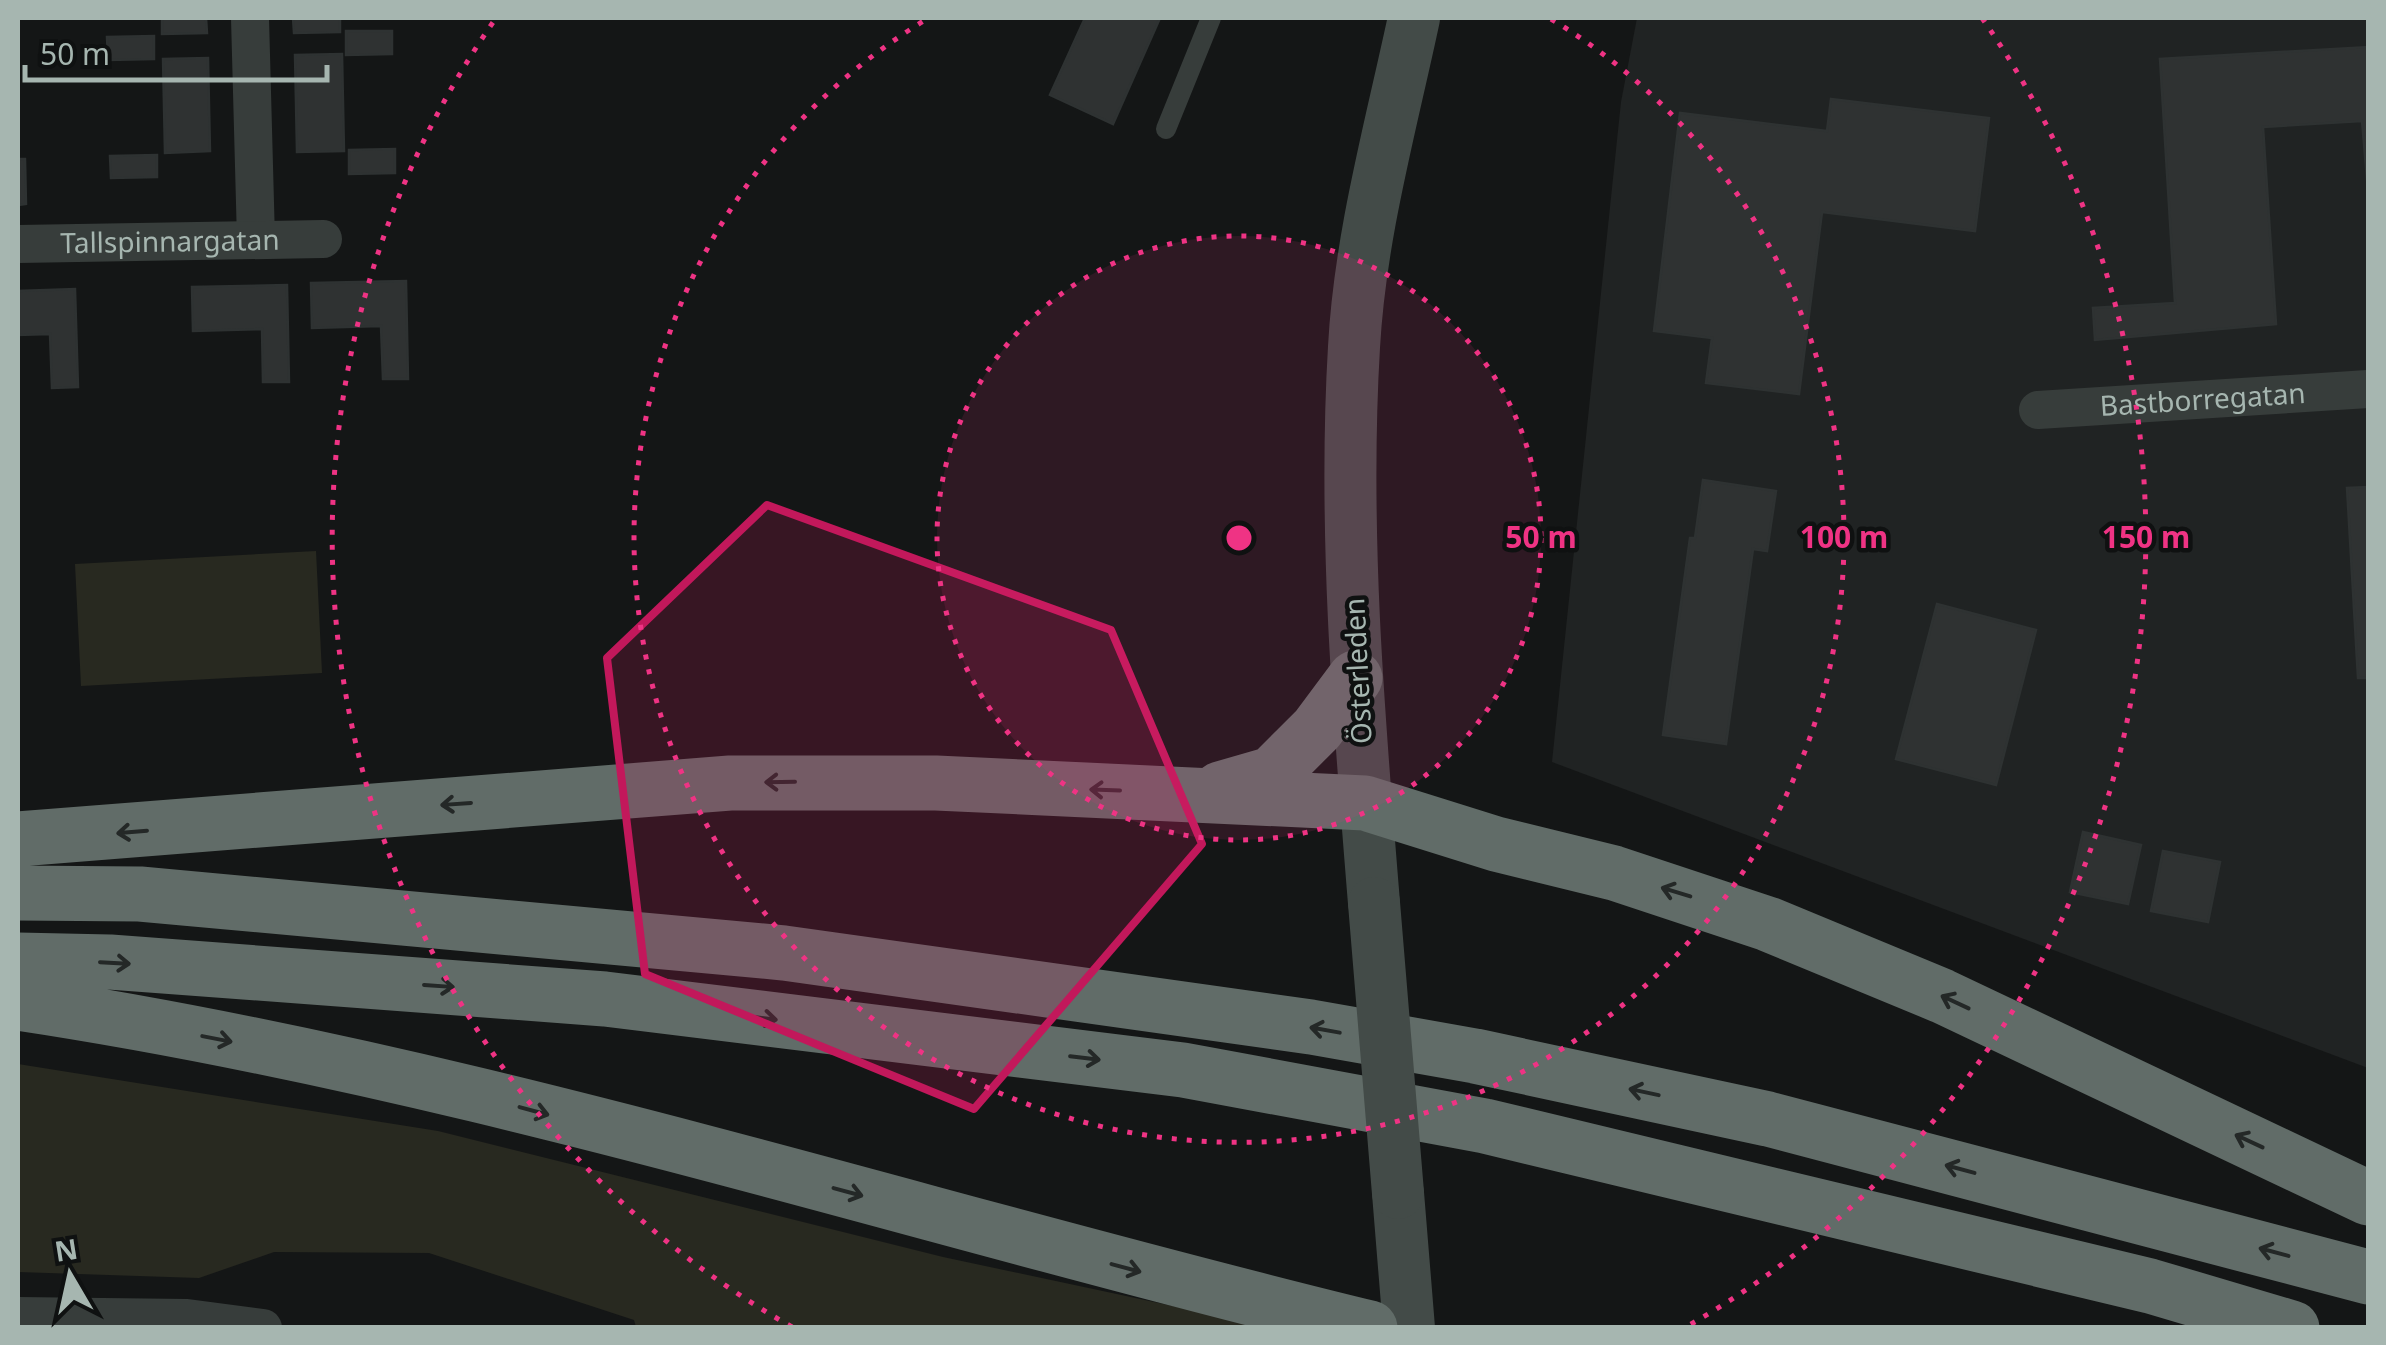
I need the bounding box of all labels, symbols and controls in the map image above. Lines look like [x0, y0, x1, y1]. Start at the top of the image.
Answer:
scale bar [25, 20, 328, 82]
text: 50 m [40, 33, 110, 74]
street label: Tallspinnargatan [60, 220, 280, 261]
street label: Bastborregatan [2099, 373, 2307, 424]
text: 50 m [1505, 516, 1577, 557]
text: 100 m [1800, 516, 1888, 557]
text: 150 m [2102, 516, 2190, 557]
centre of rings [1221, 520, 1257, 556]
street label: Österleden [1334, 597, 1380, 745]
one-way arrow [765, 772, 798, 792]
one-way arrow [1090, 780, 1122, 799]
one-way arrow [441, 795, 473, 814]
one-way arrow [117, 823, 149, 842]
one-way arrow [1661, 882, 1692, 900]
one-way arrow [98, 954, 130, 973]
one-way arrow [423, 977, 455, 996]
one-way arrow [1941, 992, 1971, 1011]
one-way arrow [746, 1009, 778, 1028]
one-way arrow [1310, 1020, 1342, 1039]
one-way arrow [200, 1030, 232, 1049]
one-way arrow [1068, 1049, 1101, 1068]
one-way arrow [1629, 1082, 1661, 1101]
one-way arrow [518, 1102, 549, 1121]
one-way arrow [2234, 1131, 2264, 1150]
one-way arrow [1945, 1159, 1976, 1178]
one-way arrow [832, 1184, 863, 1203]
north arrow [20, 1225, 120, 1325]
text: N [52, 1229, 80, 1270]
one-way arrow [2259, 1241, 2290, 1260]
one-way arrow [1110, 1260, 1141, 1279]

